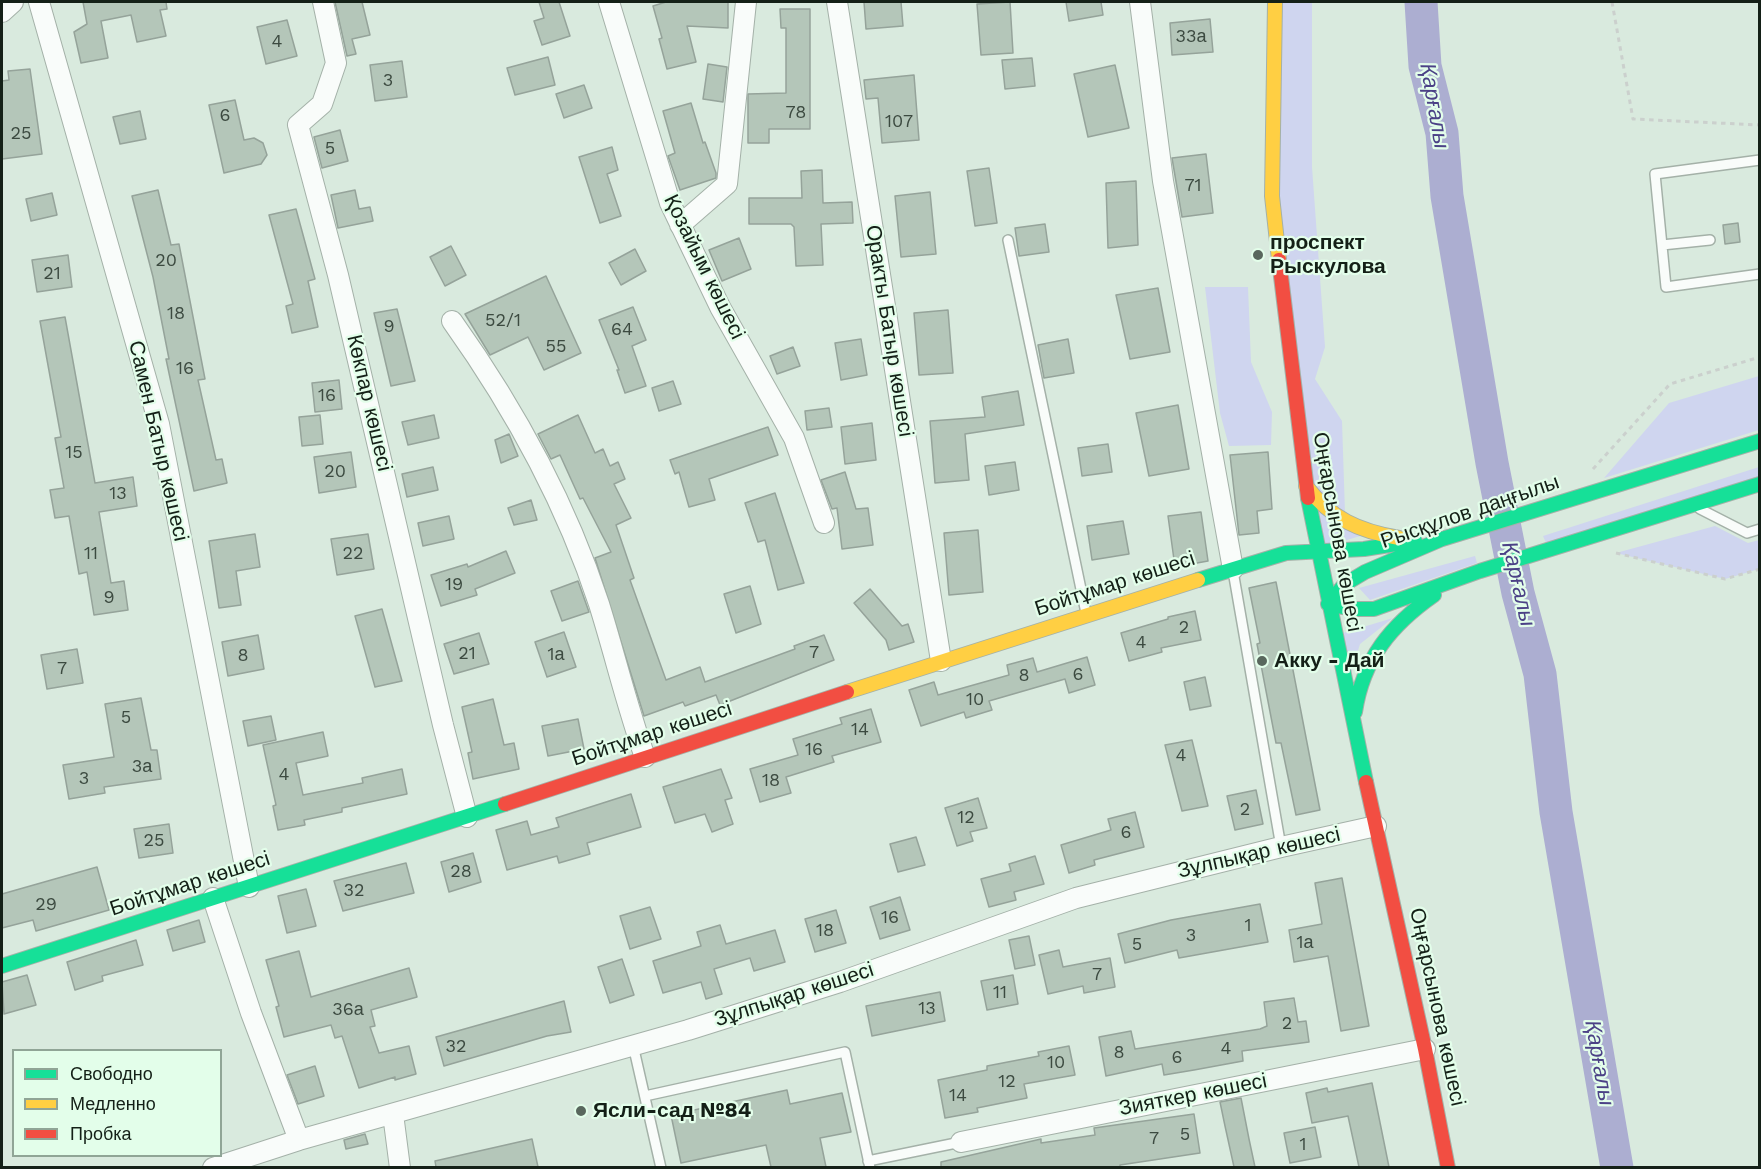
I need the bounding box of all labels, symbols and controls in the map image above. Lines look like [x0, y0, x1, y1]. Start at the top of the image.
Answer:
house number: 33а [1176, 26, 1206, 48]
house number: 4 [272, 31, 282, 53]
water label: Қарғалы [1414, 61, 1454, 151]
house number: 3 [383, 70, 393, 92]
house number: 78 [786, 102, 806, 124]
house number: 6 [220, 105, 230, 127]
house number: 107 [885, 111, 913, 133]
house number: 25 [11, 123, 31, 145]
house number: 5 [325, 138, 335, 160]
house number: 71 [1184, 175, 1202, 197]
street label: Қозайым көшесі [658, 190, 750, 344]
street label: Оракты Батыр көшесі [860, 223, 918, 439]
place label: проспект Рыскулова [1270, 230, 1386, 280]
marker: проспект Рыскулова [1251, 248, 1265, 262]
house number: 20 [155, 250, 177, 272]
house number: 21 [43, 263, 61, 285]
house number: 18 [167, 303, 185, 325]
house number: 52/1 [485, 310, 521, 332]
house number: 9 [383, 316, 395, 338]
house number: 64 [611, 319, 633, 341]
street label: Көкпар көшесі [341, 332, 397, 474]
house number: 55 [546, 336, 566, 358]
street label: Самен Батыр көшесі [123, 338, 193, 544]
house number: 16 [176, 358, 194, 380]
house number: 16 [318, 385, 336, 407]
street label: Оңғарсынова көшесі [1307, 430, 1367, 634]
house number: 15 [65, 442, 83, 464]
house number: 20 [324, 461, 346, 483]
street label: Рысқұлов даңғылы [1377, 470, 1563, 554]
house number: 13 [109, 483, 127, 505]
water label: Қарғалы [1495, 539, 1541, 629]
house number: 11 [84, 543, 98, 565]
house number: 22 [343, 543, 363, 565]
street label: Бойтұмар көшесі [1032, 546, 1198, 622]
house number: 19 [445, 574, 463, 596]
house number: 9 [103, 587, 115, 609]
house number: 2 [1179, 617, 1189, 639]
house number: 4 [1136, 632, 1146, 654]
house number: 7 [809, 642, 819, 664]
house number: 21 [458, 643, 476, 665]
house number: 1а [547, 644, 565, 666]
house number: 8 [237, 645, 249, 667]
place label: Акку - Дай [1274, 648, 1385, 674]
marker: Акку - Дай [1255, 654, 1269, 668]
house number: 7 [57, 658, 67, 680]
house number: 6 [1073, 664, 1083, 686]
house number: 8 [1018, 665, 1030, 687]
house number: 10 [966, 689, 984, 711]
street label: Бойтұмар көшесі [569, 696, 735, 772]
house number: 5 [121, 707, 131, 729]
house number: 14 [851, 719, 869, 741]
house number: 16 [805, 739, 823, 761]
house number: 4 [1176, 745, 1186, 767]
house number: 3а [132, 756, 152, 778]
house number: 4 [279, 764, 289, 786]
house number: 3 [79, 768, 89, 790]
house number: 18 [762, 770, 780, 792]
house number: 2 [1240, 799, 1250, 821]
house number: 12 [957, 807, 975, 829]
house number: 6 [1121, 822, 1131, 844]
street label: Зұлпықар көшесі [1175, 822, 1343, 884]
house number: 25 [144, 830, 164, 852]
street label: Бойтұмар көшесі [107, 846, 273, 922]
house number: 28 [450, 861, 472, 883]
house number: 32 [344, 880, 364, 902]
house number: 29 [35, 894, 57, 916]
street label: Оңғарсынова көшесі [1404, 906, 1470, 1108]
house number: 16 [881, 907, 899, 929]
house number: 1 [1244, 915, 1252, 937]
house number: 18 [816, 920, 834, 942]
house number: 3 [1186, 925, 1196, 947]
house number: 1а [1296, 932, 1314, 954]
house number: 5 [1132, 934, 1142, 956]
street label: Зұлпықар көшесі [711, 957, 877, 1033]
house number: 7 [1092, 964, 1102, 986]
house number: 11 [993, 982, 1007, 1004]
house number: 13 [918, 998, 936, 1020]
house number: 36а [332, 999, 364, 1021]
house number: 2 [1282, 1013, 1292, 1035]
water label: Қарғалы [1579, 1018, 1619, 1108]
house number: 32 [446, 1036, 466, 1058]
house number: 4 [1221, 1038, 1231, 1060]
house number: 8 [1113, 1042, 1125, 1064]
house number: 6 [1172, 1047, 1182, 1069]
legend [12, 1049, 222, 1157]
house number: 10 [1047, 1052, 1065, 1074]
text: Свободно [70, 1063, 153, 1084]
street label: Зияткер көшесі [1117, 1068, 1269, 1122]
house number: 12 [998, 1071, 1016, 1093]
house number: 14 [949, 1085, 967, 1107]
text: Медленно [70, 1093, 156, 1114]
place label: Ясли-сад №84 [593, 1098, 751, 1124]
marker: Ясли-сад №84 [574, 1104, 588, 1118]
text: Пробка [70, 1123, 132, 1144]
house number: 5 [1180, 1124, 1190, 1146]
house number: 7 [1149, 1128, 1159, 1150]
house number: 1 [1299, 1134, 1307, 1156]

